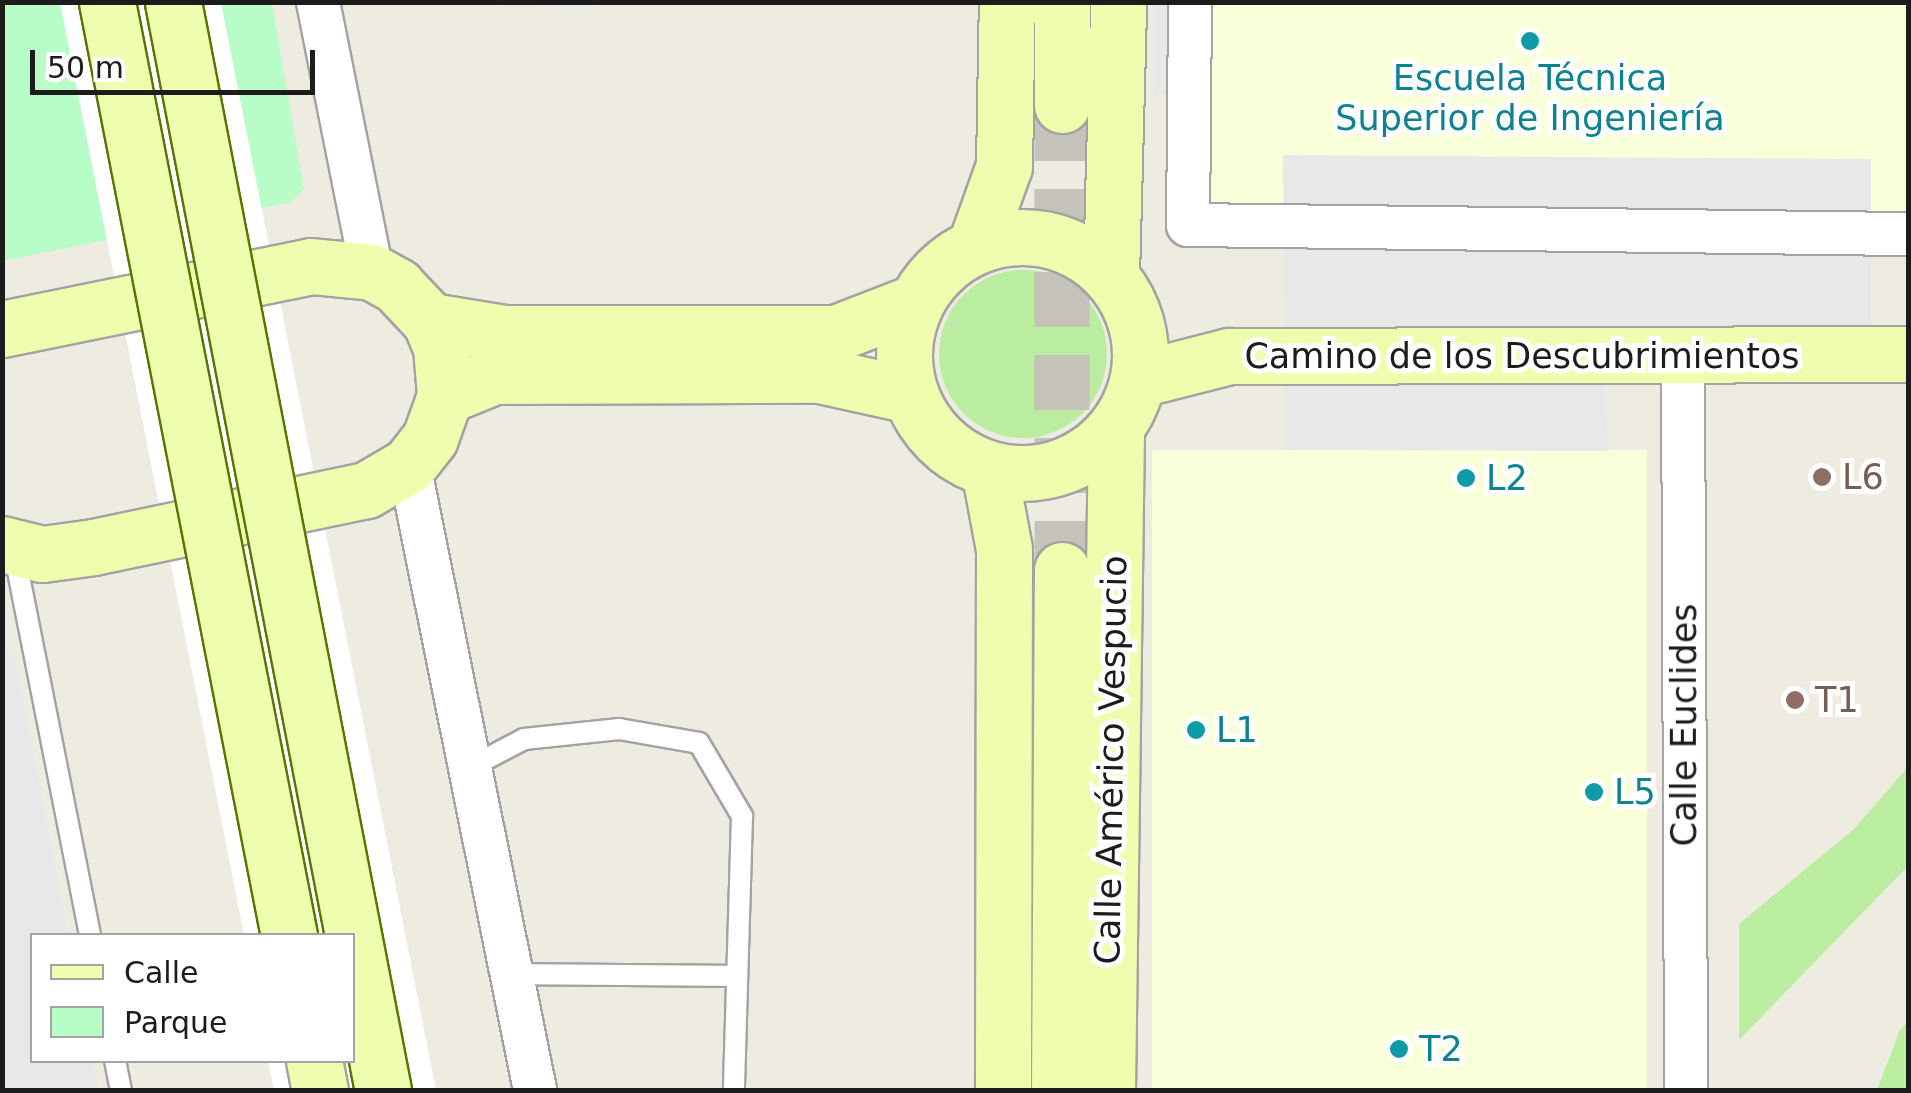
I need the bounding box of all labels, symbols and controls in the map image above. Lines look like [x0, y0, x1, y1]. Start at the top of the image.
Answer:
scale bar [35, 30, 320, 92]
marker: Escuela Técnica Superior de Ingeniería [1519, 30, 1541, 52]
text: 50 m [47, 50, 124, 85]
place label: Escuela Técnica Superior de Ingeniería [1335, 57, 1725, 139]
street label: Camino de los Descubrimientos [1244, 335, 1800, 377]
place label: L6 [1842, 456, 1884, 498]
place label: L2 [1486, 457, 1528, 499]
marker: L6 [1811, 466, 1833, 488]
marker: L2 [1455, 467, 1477, 489]
street label: Calle Américo Vespucio [1086, 555, 1136, 965]
street label: Calle Euclides [1663, 604, 1705, 846]
place label: T1 [1815, 679, 1859, 721]
marker: T1 [1784, 689, 1806, 711]
place label: L1 [1216, 709, 1258, 751]
marker: L1 [1185, 719, 1207, 741]
place label: L5 [1614, 771, 1656, 813]
marker: L5 [1583, 781, 1605, 803]
legend [30, 933, 355, 1063]
text: Calle [124, 955, 198, 990]
text: Parque [124, 1005, 227, 1040]
place label: T2 [1419, 1028, 1463, 1070]
marker: T2 [1388, 1038, 1410, 1060]

